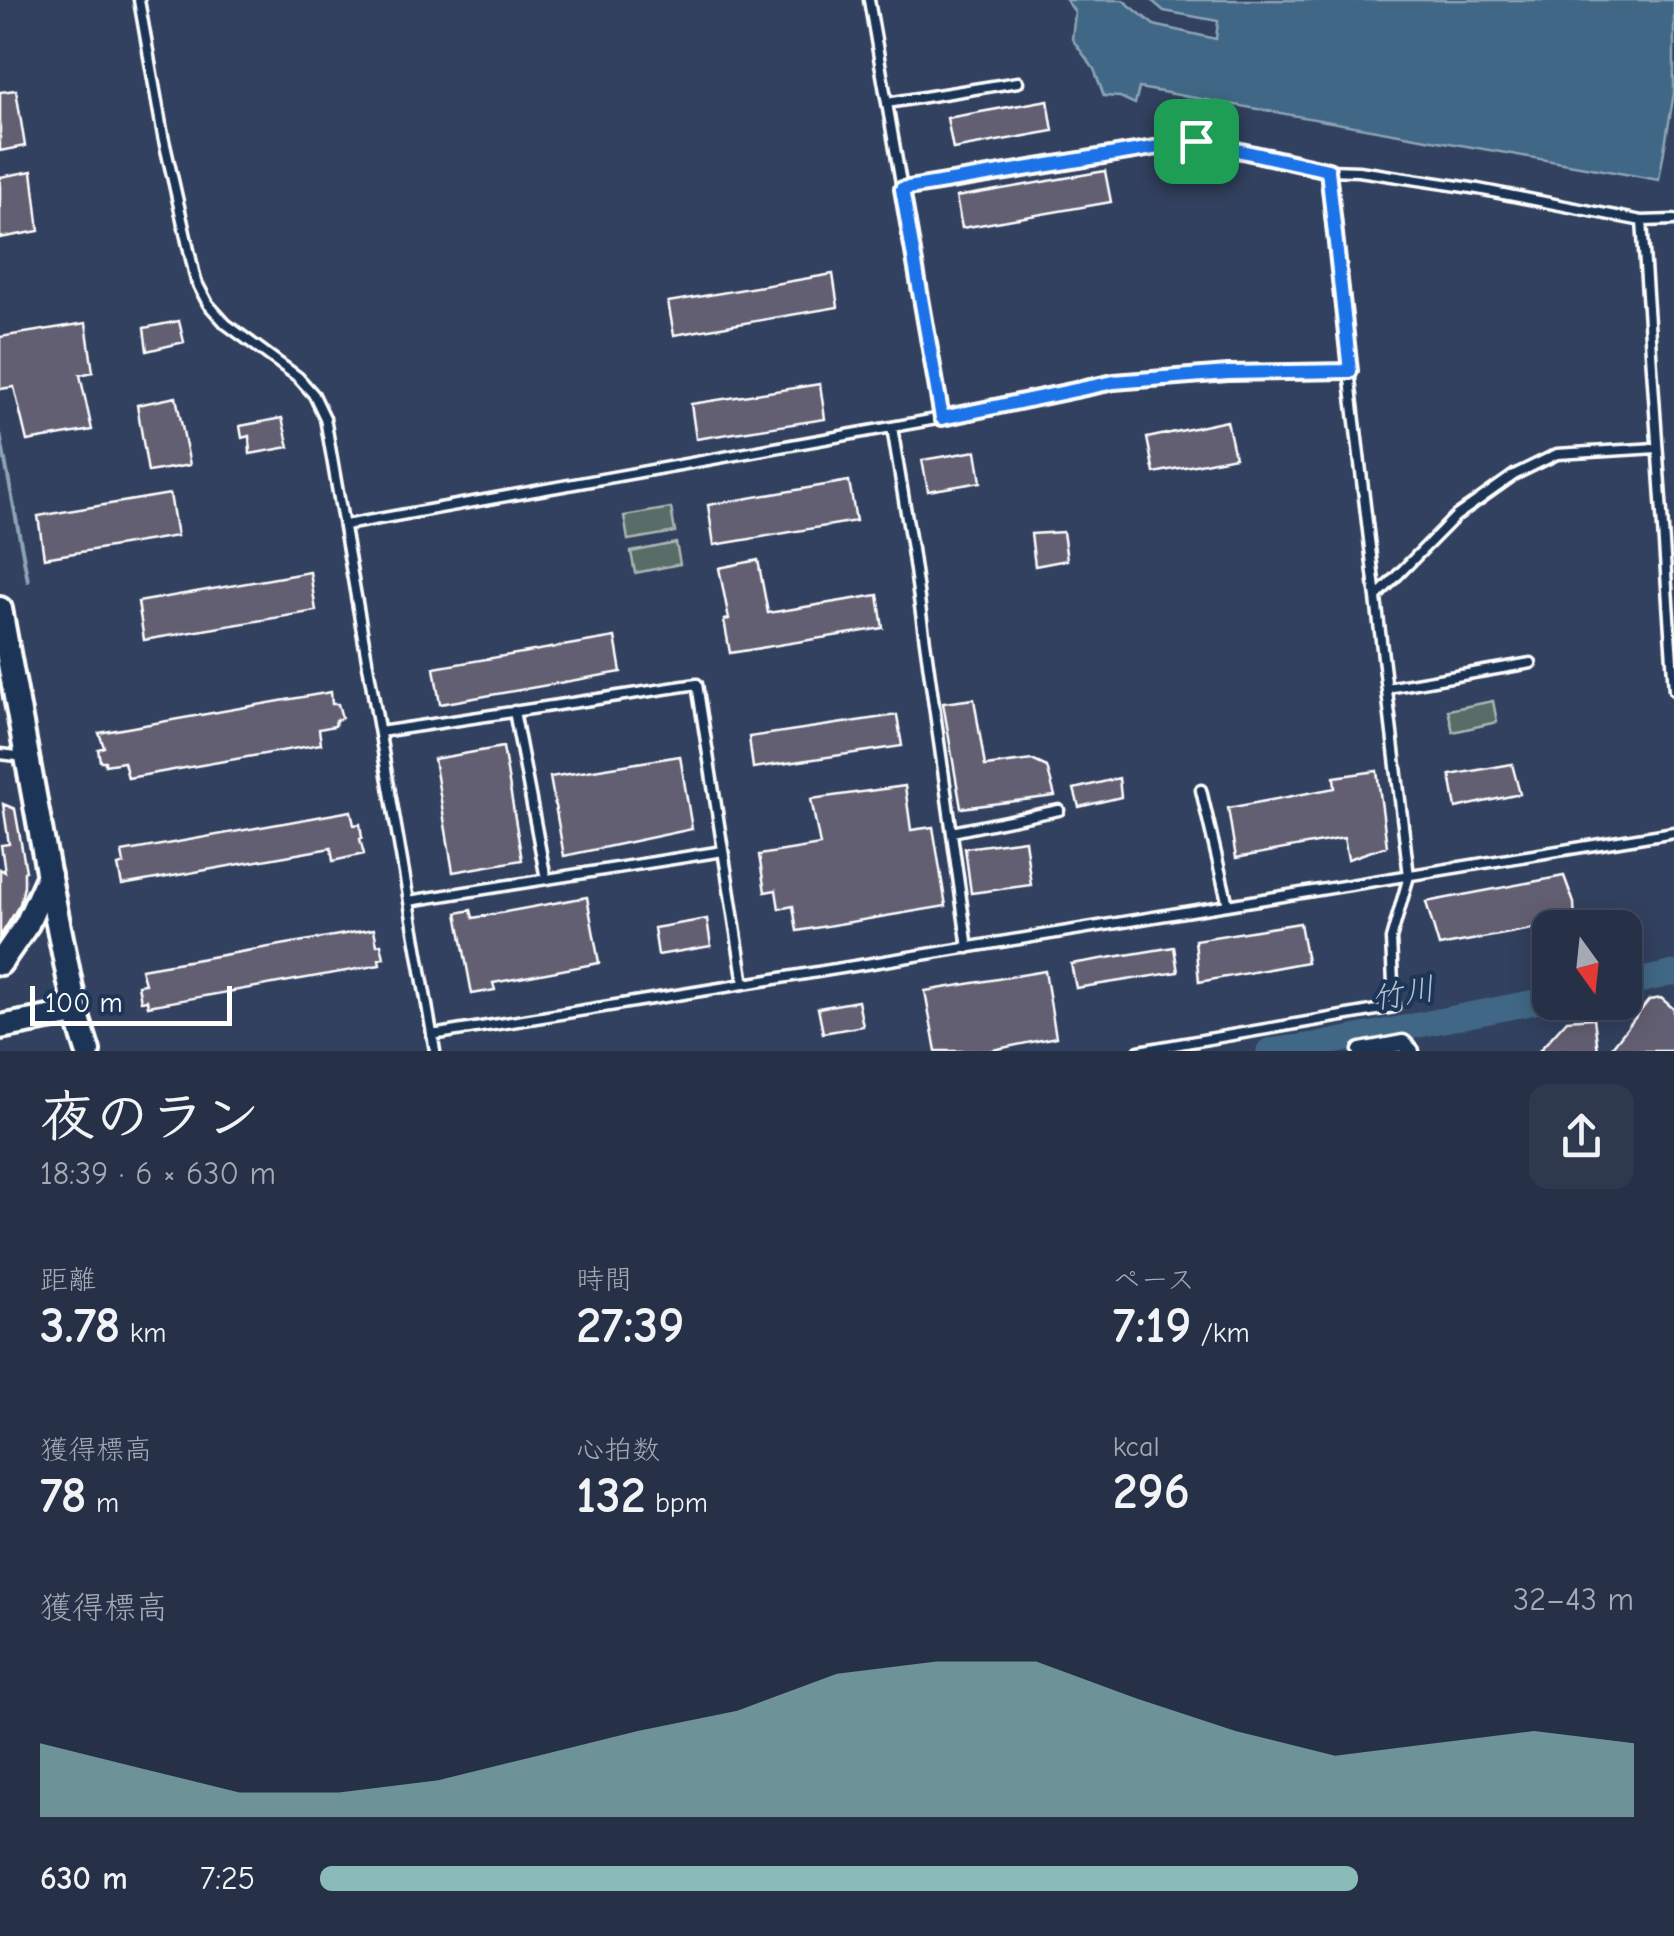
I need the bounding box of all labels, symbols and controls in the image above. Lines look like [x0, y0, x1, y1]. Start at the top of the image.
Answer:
pin [1154, 99, 1239, 184]
icon: arrive [1169, 114, 1224, 169]
north arrow [1532, 910, 1642, 1020]
map controls [1532, 910, 1642, 1020]
water label: 竹川 [1368, 970, 1438, 1017]
scale bar [30, 981, 232, 1026]
text: 100 m [45, 987, 123, 1019]
button: share [1529, 1084, 1634, 1189]
text: 夜のラン [40, 1085, 260, 1149]
text: 18:39 · 6 × 630 m [40, 1155, 276, 1192]
text: 距離 [40, 1264, 96, 1296]
text: 時間 [576, 1264, 632, 1296]
text: ペース [1113, 1264, 1195, 1296]
text: 3.78 [40, 1297, 120, 1355]
text: 27:39 [576, 1297, 684, 1355]
text: 7:19 [1113, 1297, 1191, 1355]
text: km [120, 1317, 166, 1349]
text: /km [1191, 1317, 1250, 1349]
text: kcal [1113, 1431, 1160, 1463]
text: 獲得標高 [40, 1434, 152, 1466]
text: 心拍数 [576, 1434, 660, 1466]
text: 296 [1113, 1463, 1190, 1521]
text: 78 [40, 1467, 87, 1525]
text: 132 [576, 1467, 646, 1525]
text: m [87, 1487, 119, 1519]
text: bpm [646, 1487, 708, 1519]
text: 32–43 m [1513, 1581, 1634, 1618]
text: 獲得標高 [40, 1589, 168, 1626]
text: 630 m [40, 1860, 128, 1897]
text: 7:25 [200, 1860, 255, 1897]

